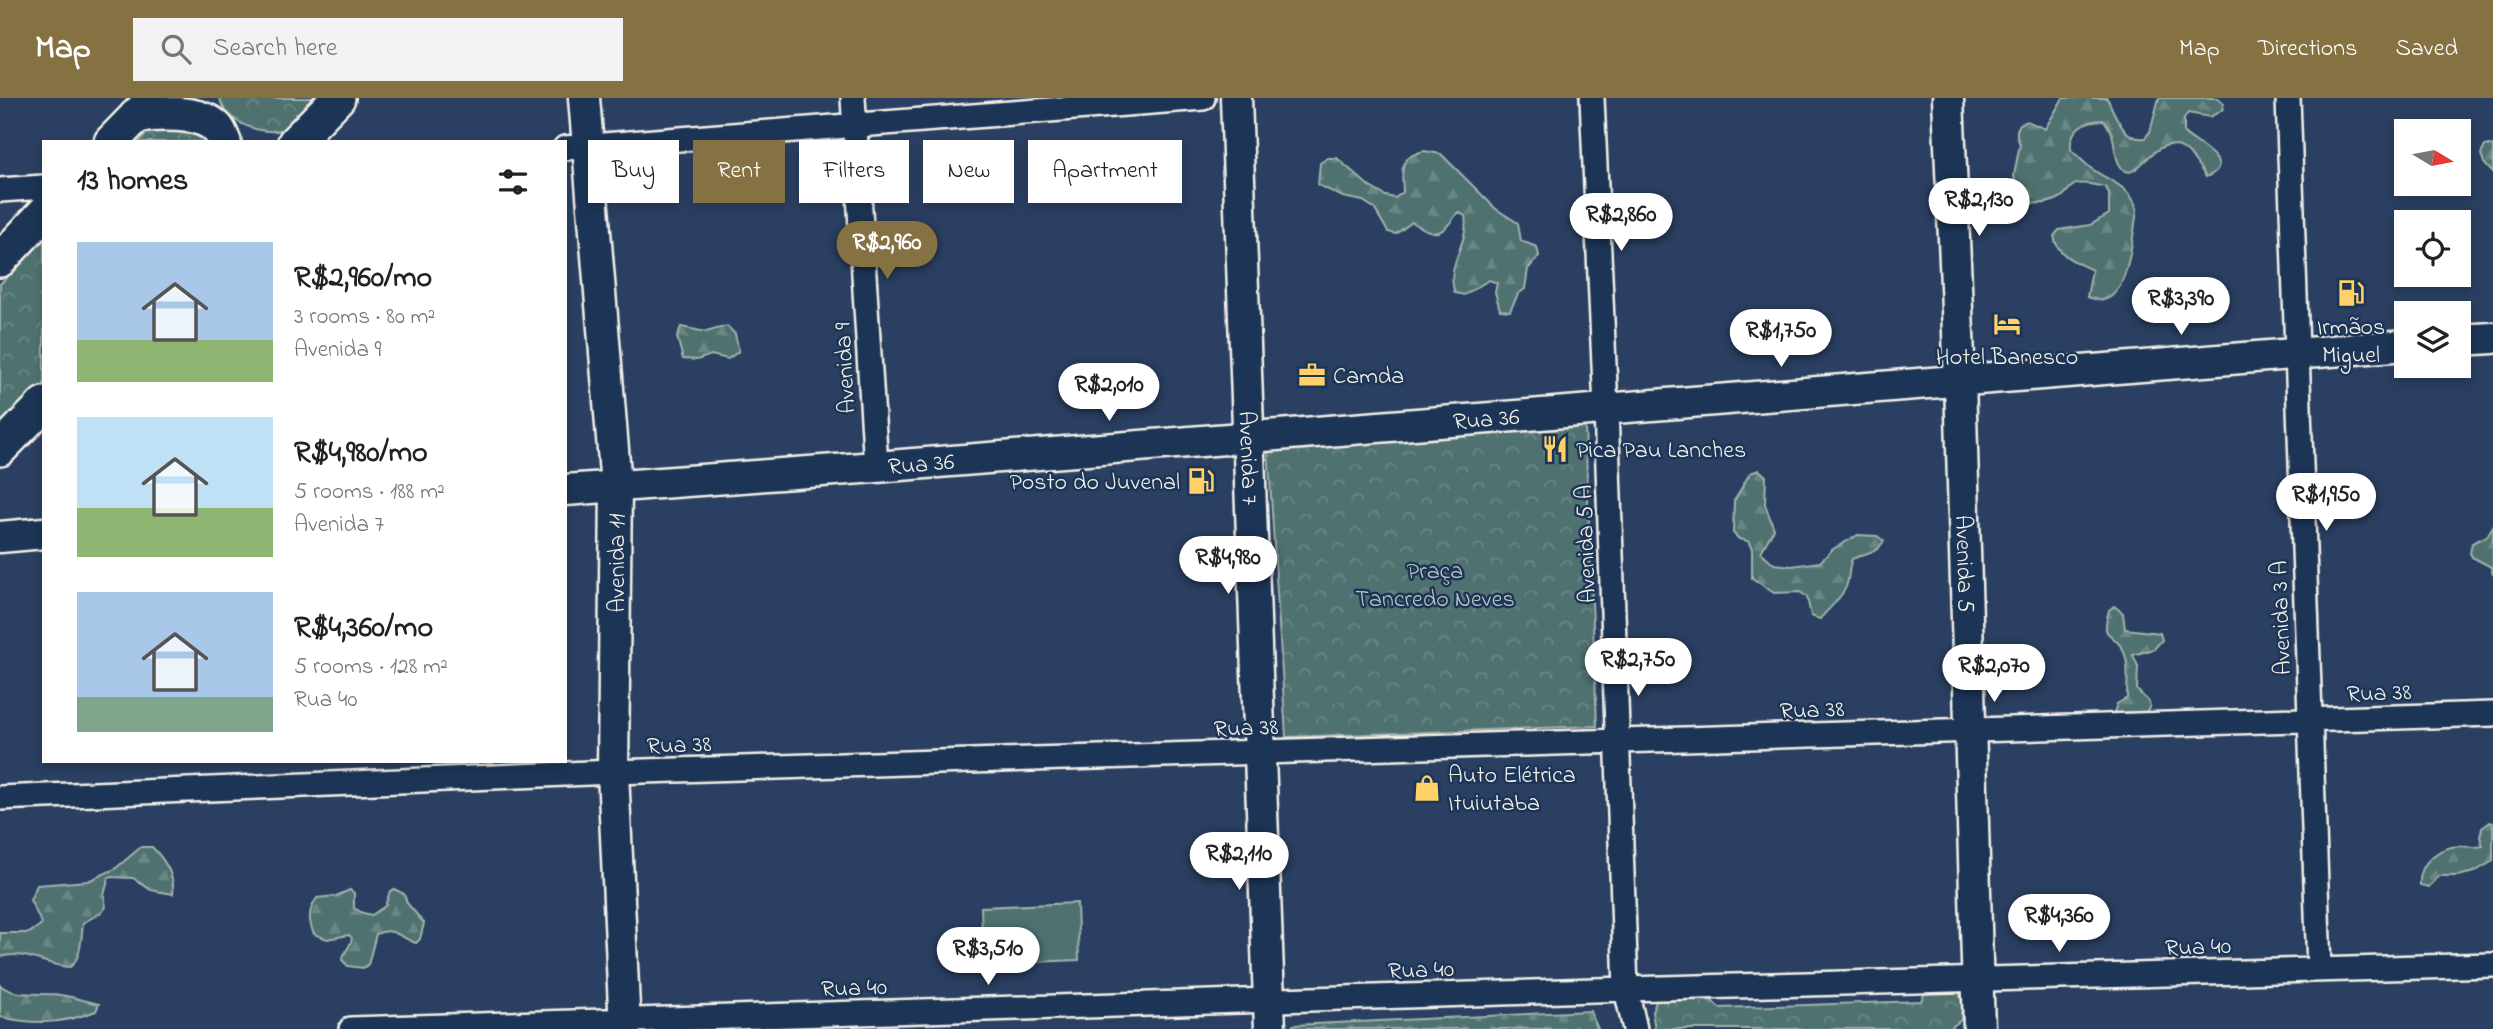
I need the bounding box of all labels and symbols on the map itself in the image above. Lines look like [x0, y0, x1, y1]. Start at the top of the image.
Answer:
north arrow [2394, 119, 2471, 196]
pin: R$2,130 [1914, 178, 2044, 238]
pin: R$2,860 [1556, 194, 1686, 253]
pin: R$2,960 [822, 222, 952, 281]
pin: R$3,390 [2116, 278, 2246, 337]
fuel station icon: Irmãos Miguel [2336, 278, 2366, 308]
hotel icon: Hotel Banesco [1992, 309, 2022, 339]
pin: R$1,750 [1716, 310, 1846, 369]
place label: Irmãos Miguel [2317, 311, 2385, 374]
street label: Avenida 9 [827, 321, 866, 414]
place label: Hotel Banesco [1936, 341, 2078, 376]
office icon: Camda [1297, 360, 1327, 390]
place label: Camda [1333, 360, 1404, 395]
pin: R$2,010 [1044, 364, 1174, 423]
street label: Rua 36 [1452, 401, 1521, 441]
street label: Avenida 7 [1227, 410, 1266, 506]
restaurant icon: Pica Pau Lanches [1540, 434, 1570, 464]
place label: Pica Pau Lanches [1576, 434, 1746, 469]
street label: Rua 36 [887, 446, 956, 486]
place label: Posto do Juvenal [1009, 466, 1180, 501]
fuel station icon: Posto do Juvenal [1186, 466, 1216, 496]
pin: R$1,950 [2261, 474, 2391, 533]
street label: Avenida 5 A [1568, 484, 1607, 604]
street label: Avenida 11 [601, 513, 636, 613]
street label: Avenida 5 [1944, 514, 1982, 613]
pin: R$4,980 [1163, 536, 1293, 596]
park label: Praça Tancredo Neves [1355, 555, 1515, 618]
street label: Avenida 3 A [2263, 560, 2302, 676]
pin: R$2,750 [1573, 638, 1703, 698]
pin: R$2,070 [1929, 644, 2059, 704]
street label: Rua 38 [2346, 676, 2412, 713]
street label: Rua 38 [1779, 693, 1845, 730]
street label: Rua 38 [1213, 711, 1279, 748]
street label: Rua 38 [646, 728, 712, 765]
place label: Auto Elétrica Ituiutaba [1448, 759, 1576, 822]
shop icon: Auto Elétrica Ituiutaba [1412, 773, 1442, 803]
pin: R$2,110 [1174, 832, 1304, 892]
pin: R$4,360 [1994, 894, 2124, 954]
pin: R$3,510 [923, 928, 1053, 987]
street label: Rua 40 [2164, 930, 2232, 967]
street label: Rua 40 [1387, 953, 1455, 990]
street label: Rua 40 [820, 971, 888, 1008]

